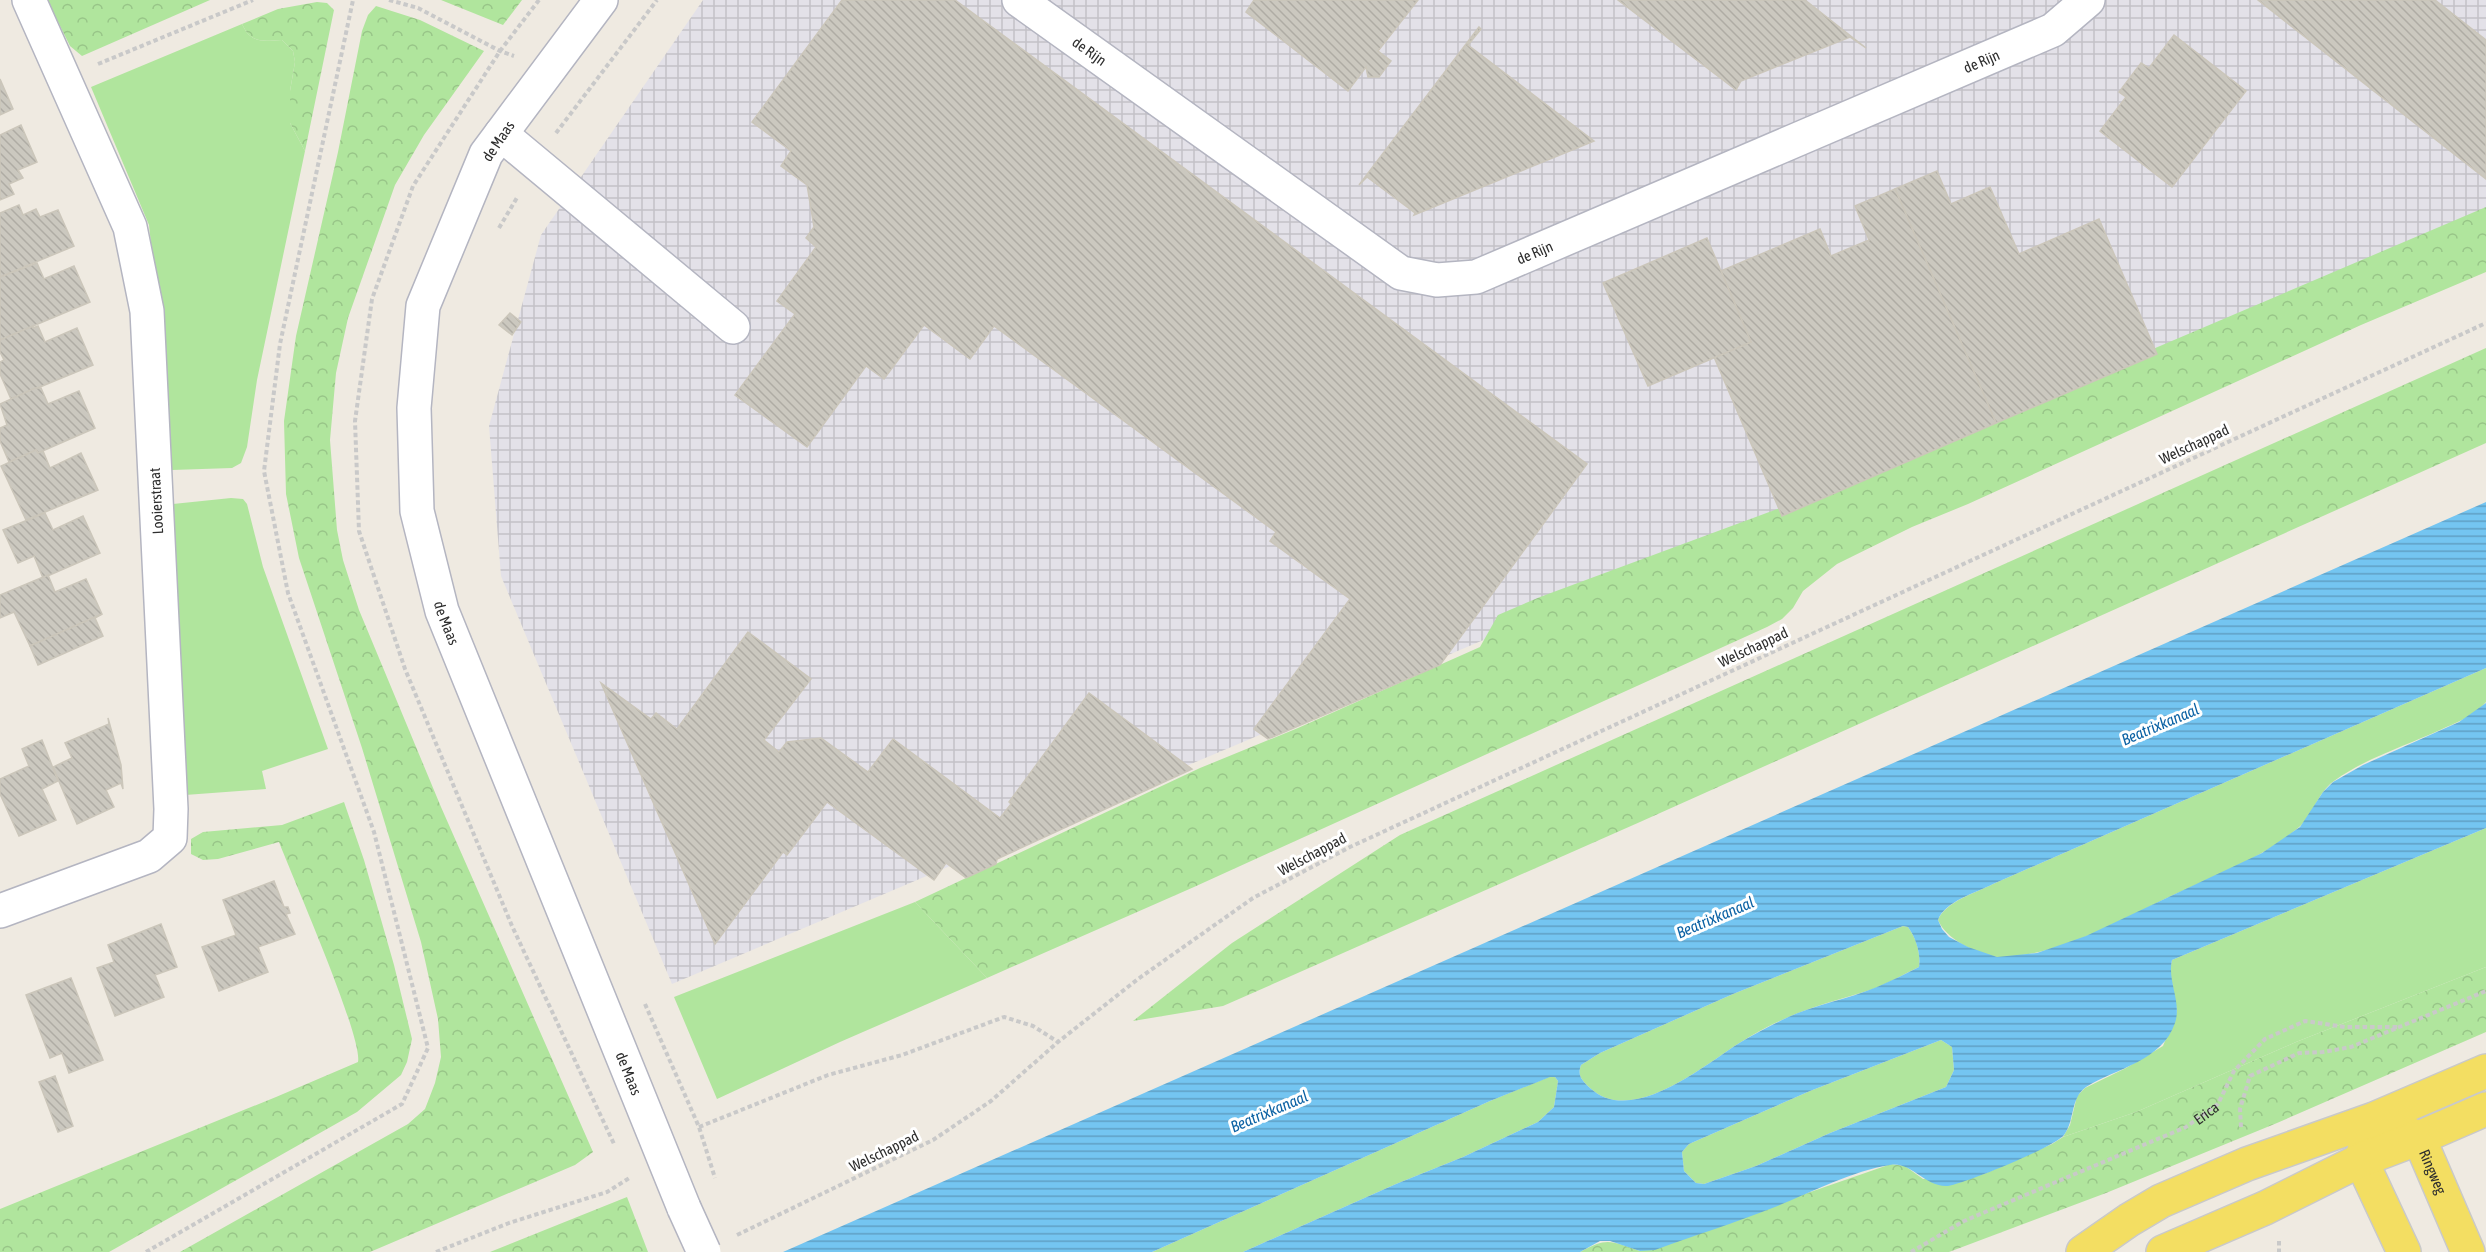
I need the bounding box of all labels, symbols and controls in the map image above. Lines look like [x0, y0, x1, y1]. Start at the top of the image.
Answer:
street label: de Rijn [1070, 33, 1110, 68]
street label: de Rijn [1961, 45, 2002, 76]
street label: de Maas [478, 117, 518, 165]
street label: de Rijn [1514, 237, 1555, 267]
street label: Welschappad [2157, 421, 2231, 467]
street label: Looierstraat [146, 467, 166, 535]
street label: de Maas [431, 599, 463, 647]
street label: Welschappad [1716, 624, 1790, 670]
water label: Beatrixkanaal [2119, 700, 2201, 748]
street label: Welschappad [1275, 829, 1349, 879]
water label: Beatrixkanaal [1674, 893, 1756, 941]
street label: de Maas [613, 1049, 646, 1097]
water label: Beatrixkanaal [1228, 1087, 1310, 1135]
street label: Erica [2190, 1098, 2222, 1127]
street label: Welschappad [847, 1127, 921, 1175]
street label: Ringweg [2416, 1147, 2451, 1197]

